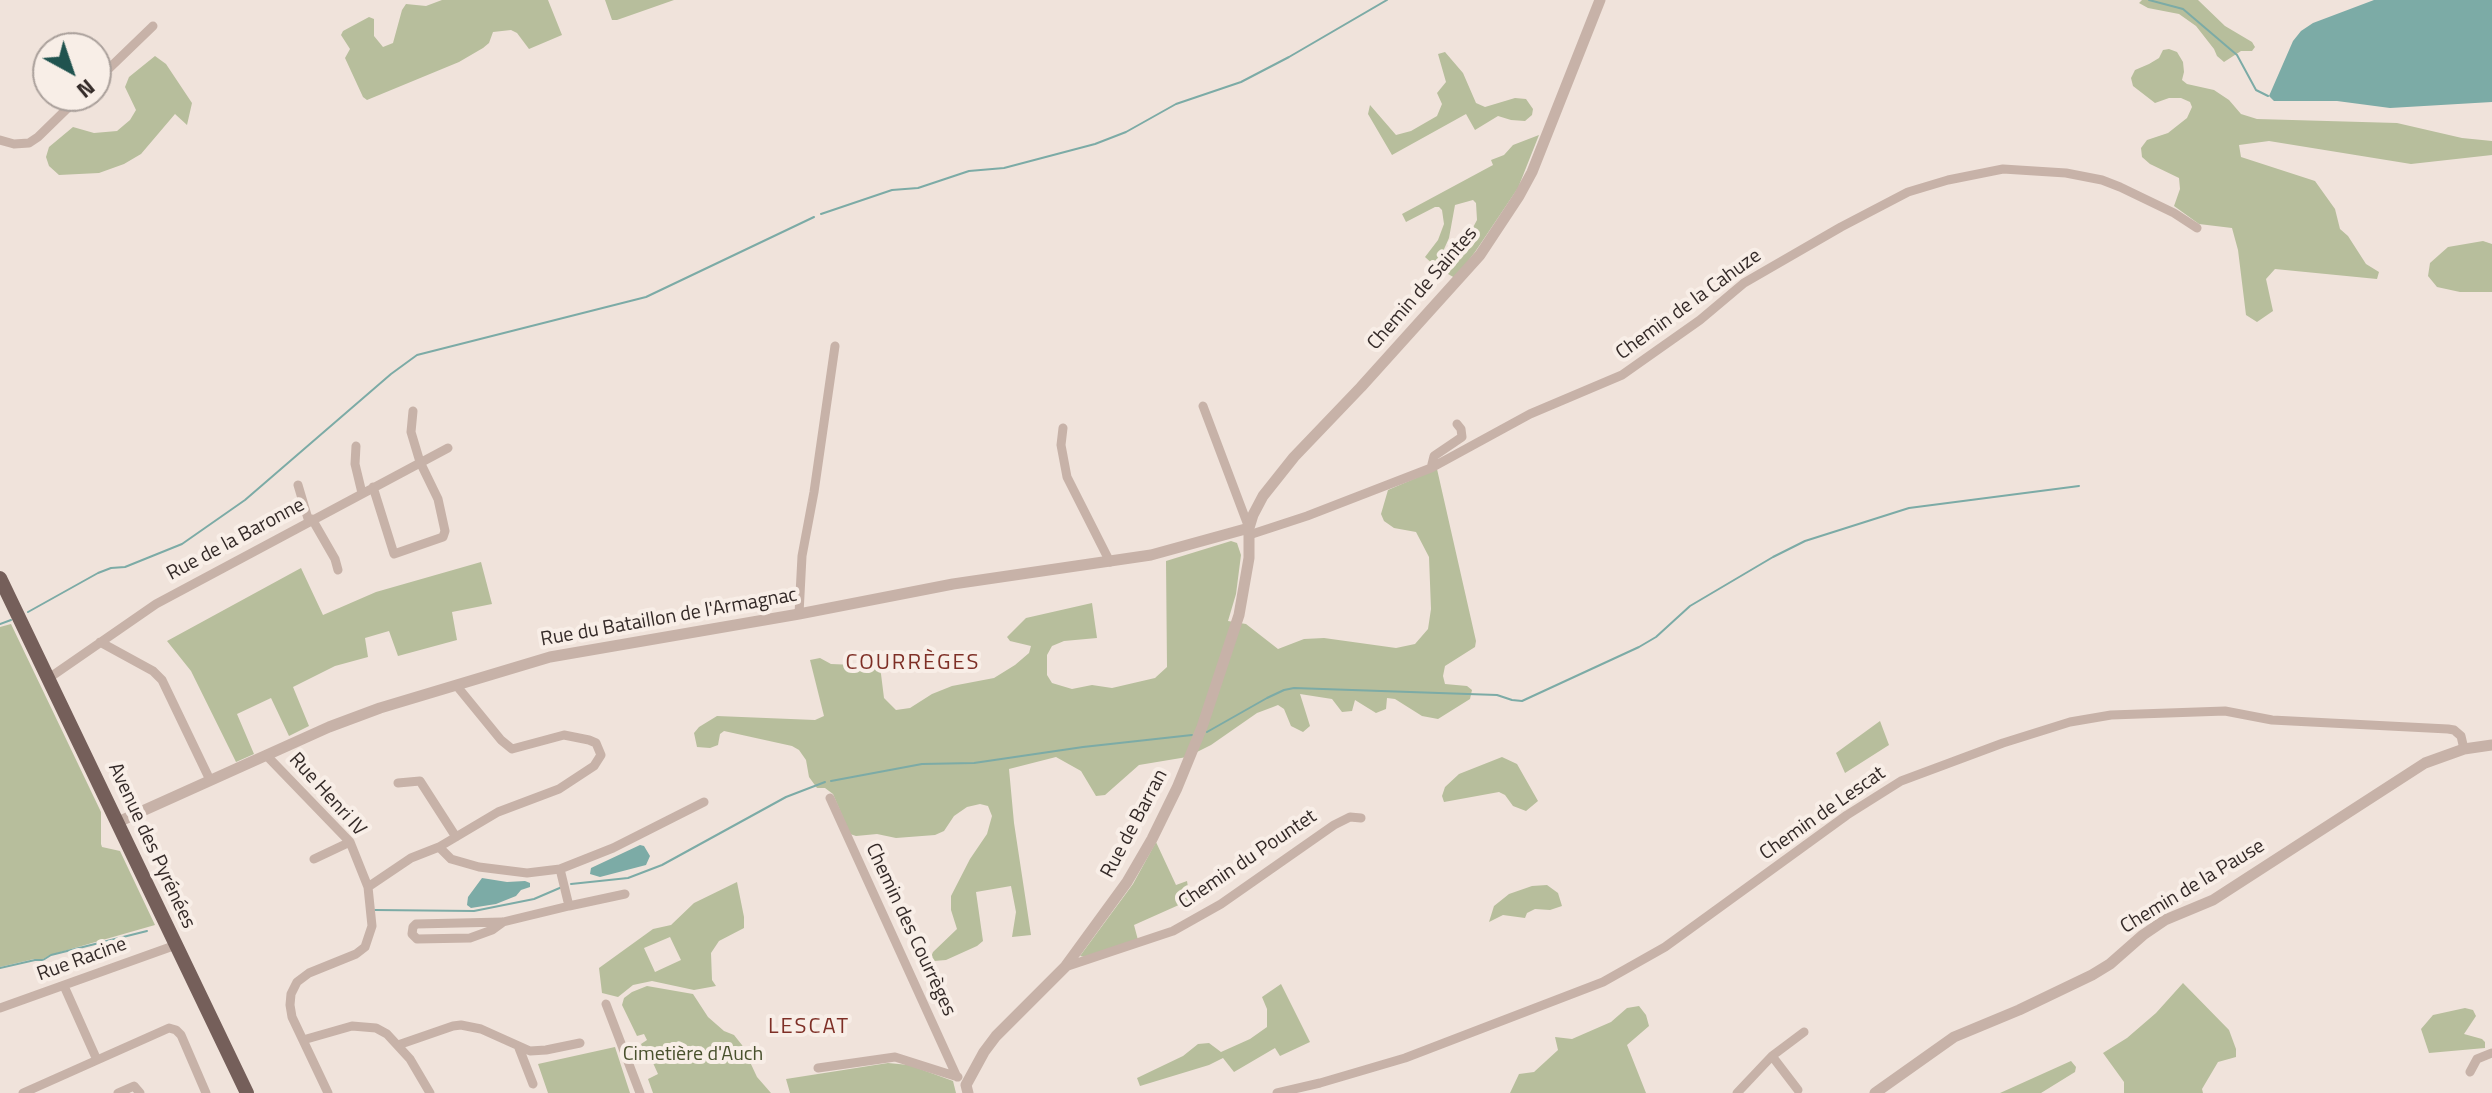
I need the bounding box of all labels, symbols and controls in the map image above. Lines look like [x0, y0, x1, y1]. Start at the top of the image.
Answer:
north arrow [32, 32, 112, 112]
text: N [69, 71, 103, 107]
street label: Chemin de Saintes [1363, 222, 1483, 356]
street label: Chemin de la Cahuze [1612, 244, 1766, 366]
street label: Rue de la Baronne [163, 494, 309, 586]
street label: Rue du Bataillon de l'Armagnac [539, 584, 799, 652]
district label: COURRÈGES [845, 651, 981, 677]
street label: Rue Henri IV [283, 748, 371, 842]
street label: Avenue des Pyrénées [102, 759, 200, 933]
street label: Chemin de Lescat [1756, 762, 1890, 866]
street label: Rue de Barran [1096, 766, 1174, 882]
street label: Chemin du Pountet [1174, 805, 1322, 915]
street label: Chemin de la Pause [2117, 835, 2269, 939]
street label: Chemin des Courrèges [859, 840, 961, 1020]
street label: Rue Racine [34, 933, 130, 987]
district label: LESCAT [768, 1015, 850, 1041]
park label: Cimetière d'Auch [623, 1043, 763, 1067]

